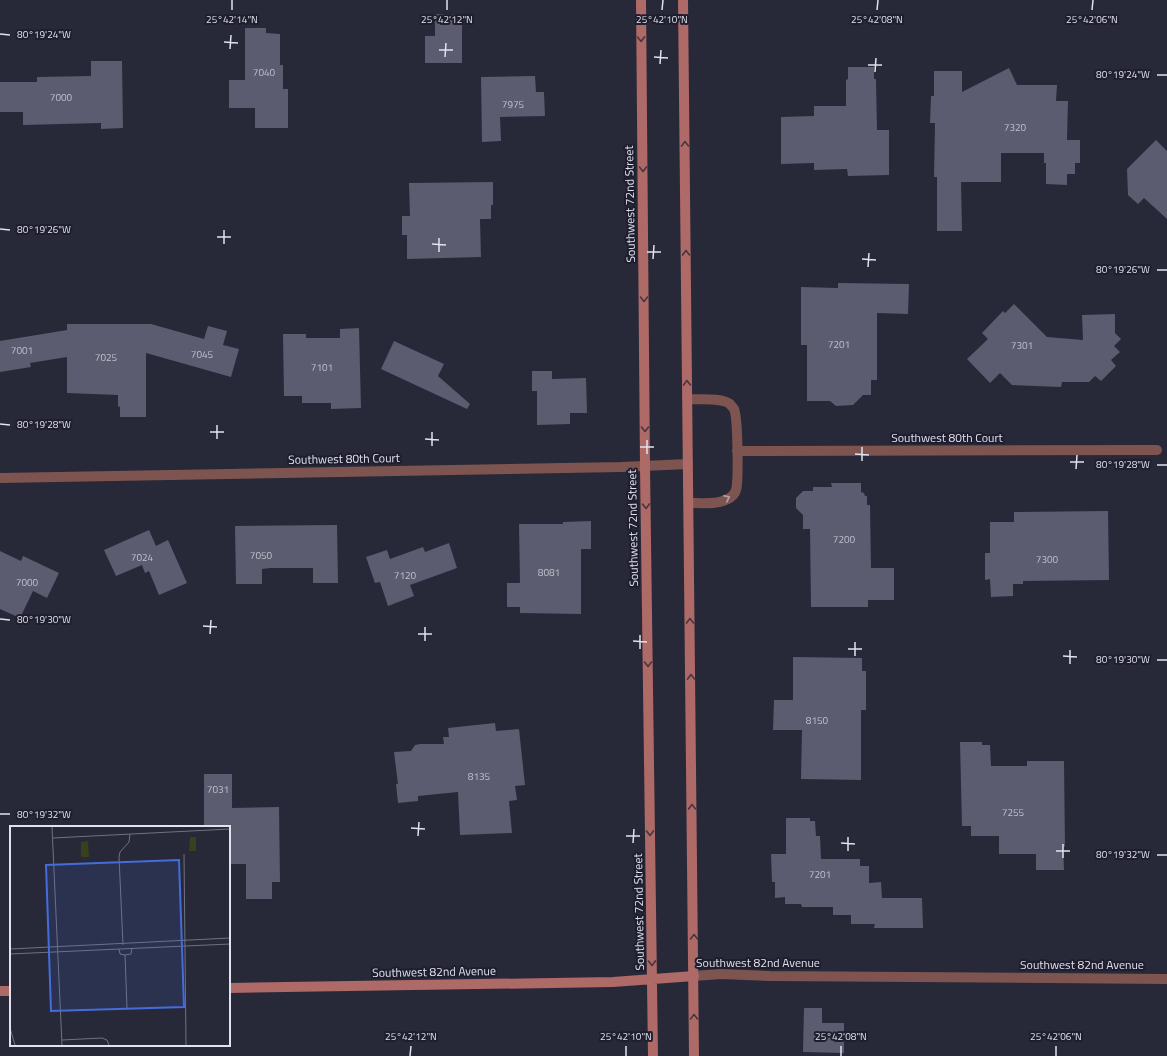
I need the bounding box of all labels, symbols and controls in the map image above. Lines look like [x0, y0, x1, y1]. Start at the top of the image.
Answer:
text: 25°42'14"N [206, 12, 258, 27]
text: 25°42'12"N [421, 12, 473, 27]
text: 25°42'10"N [636, 12, 688, 27]
text: 25°42'08"N [851, 12, 903, 27]
text: 25°42'06"N [1066, 12, 1118, 27]
text: 80°19'24"W [17, 27, 71, 42]
one-way arrow [637, 36, 645, 42]
house number: 7040 [253, 65, 276, 80]
text: 80°19'24"W [1096, 67, 1150, 82]
house number: 7000 [50, 90, 73, 105]
house number: 7975 [502, 97, 525, 112]
house number: 7320 [1004, 120, 1027, 135]
one-way arrow [681, 141, 689, 147]
street label: Southwest 72nd Street [619, 144, 640, 263]
one-way arrow [639, 166, 647, 172]
text: 80°19'26"W [17, 222, 71, 237]
one-way arrow [682, 250, 690, 256]
text: 80°19'26"W [1096, 262, 1150, 277]
one-way arrow [640, 296, 648, 302]
house number: 7201 [828, 337, 850, 352]
house number: 7301 [1011, 338, 1033, 353]
house number: 7001 [11, 343, 33, 358]
house number: 7045 [191, 347, 214, 362]
house number: 7025 [95, 350, 118, 365]
house number: 7101 [311, 360, 333, 375]
one-way arrow [683, 380, 692, 386]
text: 80°19'28"W [17, 417, 71, 432]
one-way arrow [641, 426, 649, 432]
street label: Southwest 80th Court [891, 428, 1004, 447]
street label: Southwest 80th Court [288, 448, 401, 469]
text: 80°19'28"W [1096, 457, 1150, 472]
street label: Southwest 72nd Street [622, 468, 643, 587]
one-way arrow [723, 495, 730, 503]
one-way arrow [641, 503, 650, 509]
house number: 7200 [833, 532, 856, 547]
house number: 7050 [250, 548, 273, 563]
house number: 7024 [131, 550, 154, 565]
house number: 7300 [1036, 552, 1059, 567]
house number: 8081 [538, 565, 560, 580]
house number: 7120 [394, 568, 417, 583]
house number: 7000 [16, 575, 39, 590]
text: 80°19'30"W [17, 612, 71, 627]
one-way arrow [686, 618, 694, 624]
text: 80°19'30"W [1096, 652, 1150, 667]
one-way arrow [644, 661, 652, 667]
one-way arrow [687, 674, 695, 680]
house number: 8150 [806, 713, 829, 728]
house number: 8135 [468, 769, 491, 784]
house number: 7031 [207, 782, 229, 797]
one-way arrow [688, 804, 697, 810]
house number: 7255 [1002, 805, 1025, 820]
text: 80°19'32"W [17, 807, 71, 822]
inset map [10, 826, 230, 1046]
one-way arrow [646, 830, 654, 836]
text: 80°19'32"W [1096, 847, 1150, 862]
street label: Southwest 72nd Street [628, 852, 649, 971]
house number: 7201 [809, 867, 831, 882]
one-way arrow [690, 934, 698, 940]
street label: Southwest 82nd Avenue [696, 953, 820, 972]
street label: Southwest 82nd Avenue [1020, 955, 1144, 974]
one-way arrow [648, 960, 656, 966]
street label: Southwest 82nd Avenue [372, 961, 496, 982]
one-way arrow [690, 1014, 698, 1020]
text: 25°42'12"N [385, 1029, 437, 1044]
text: 25°42'10"N [600, 1029, 652, 1044]
text: 25°42'08"N [815, 1029, 867, 1044]
text: 25°42'06"N [1030, 1029, 1082, 1044]

